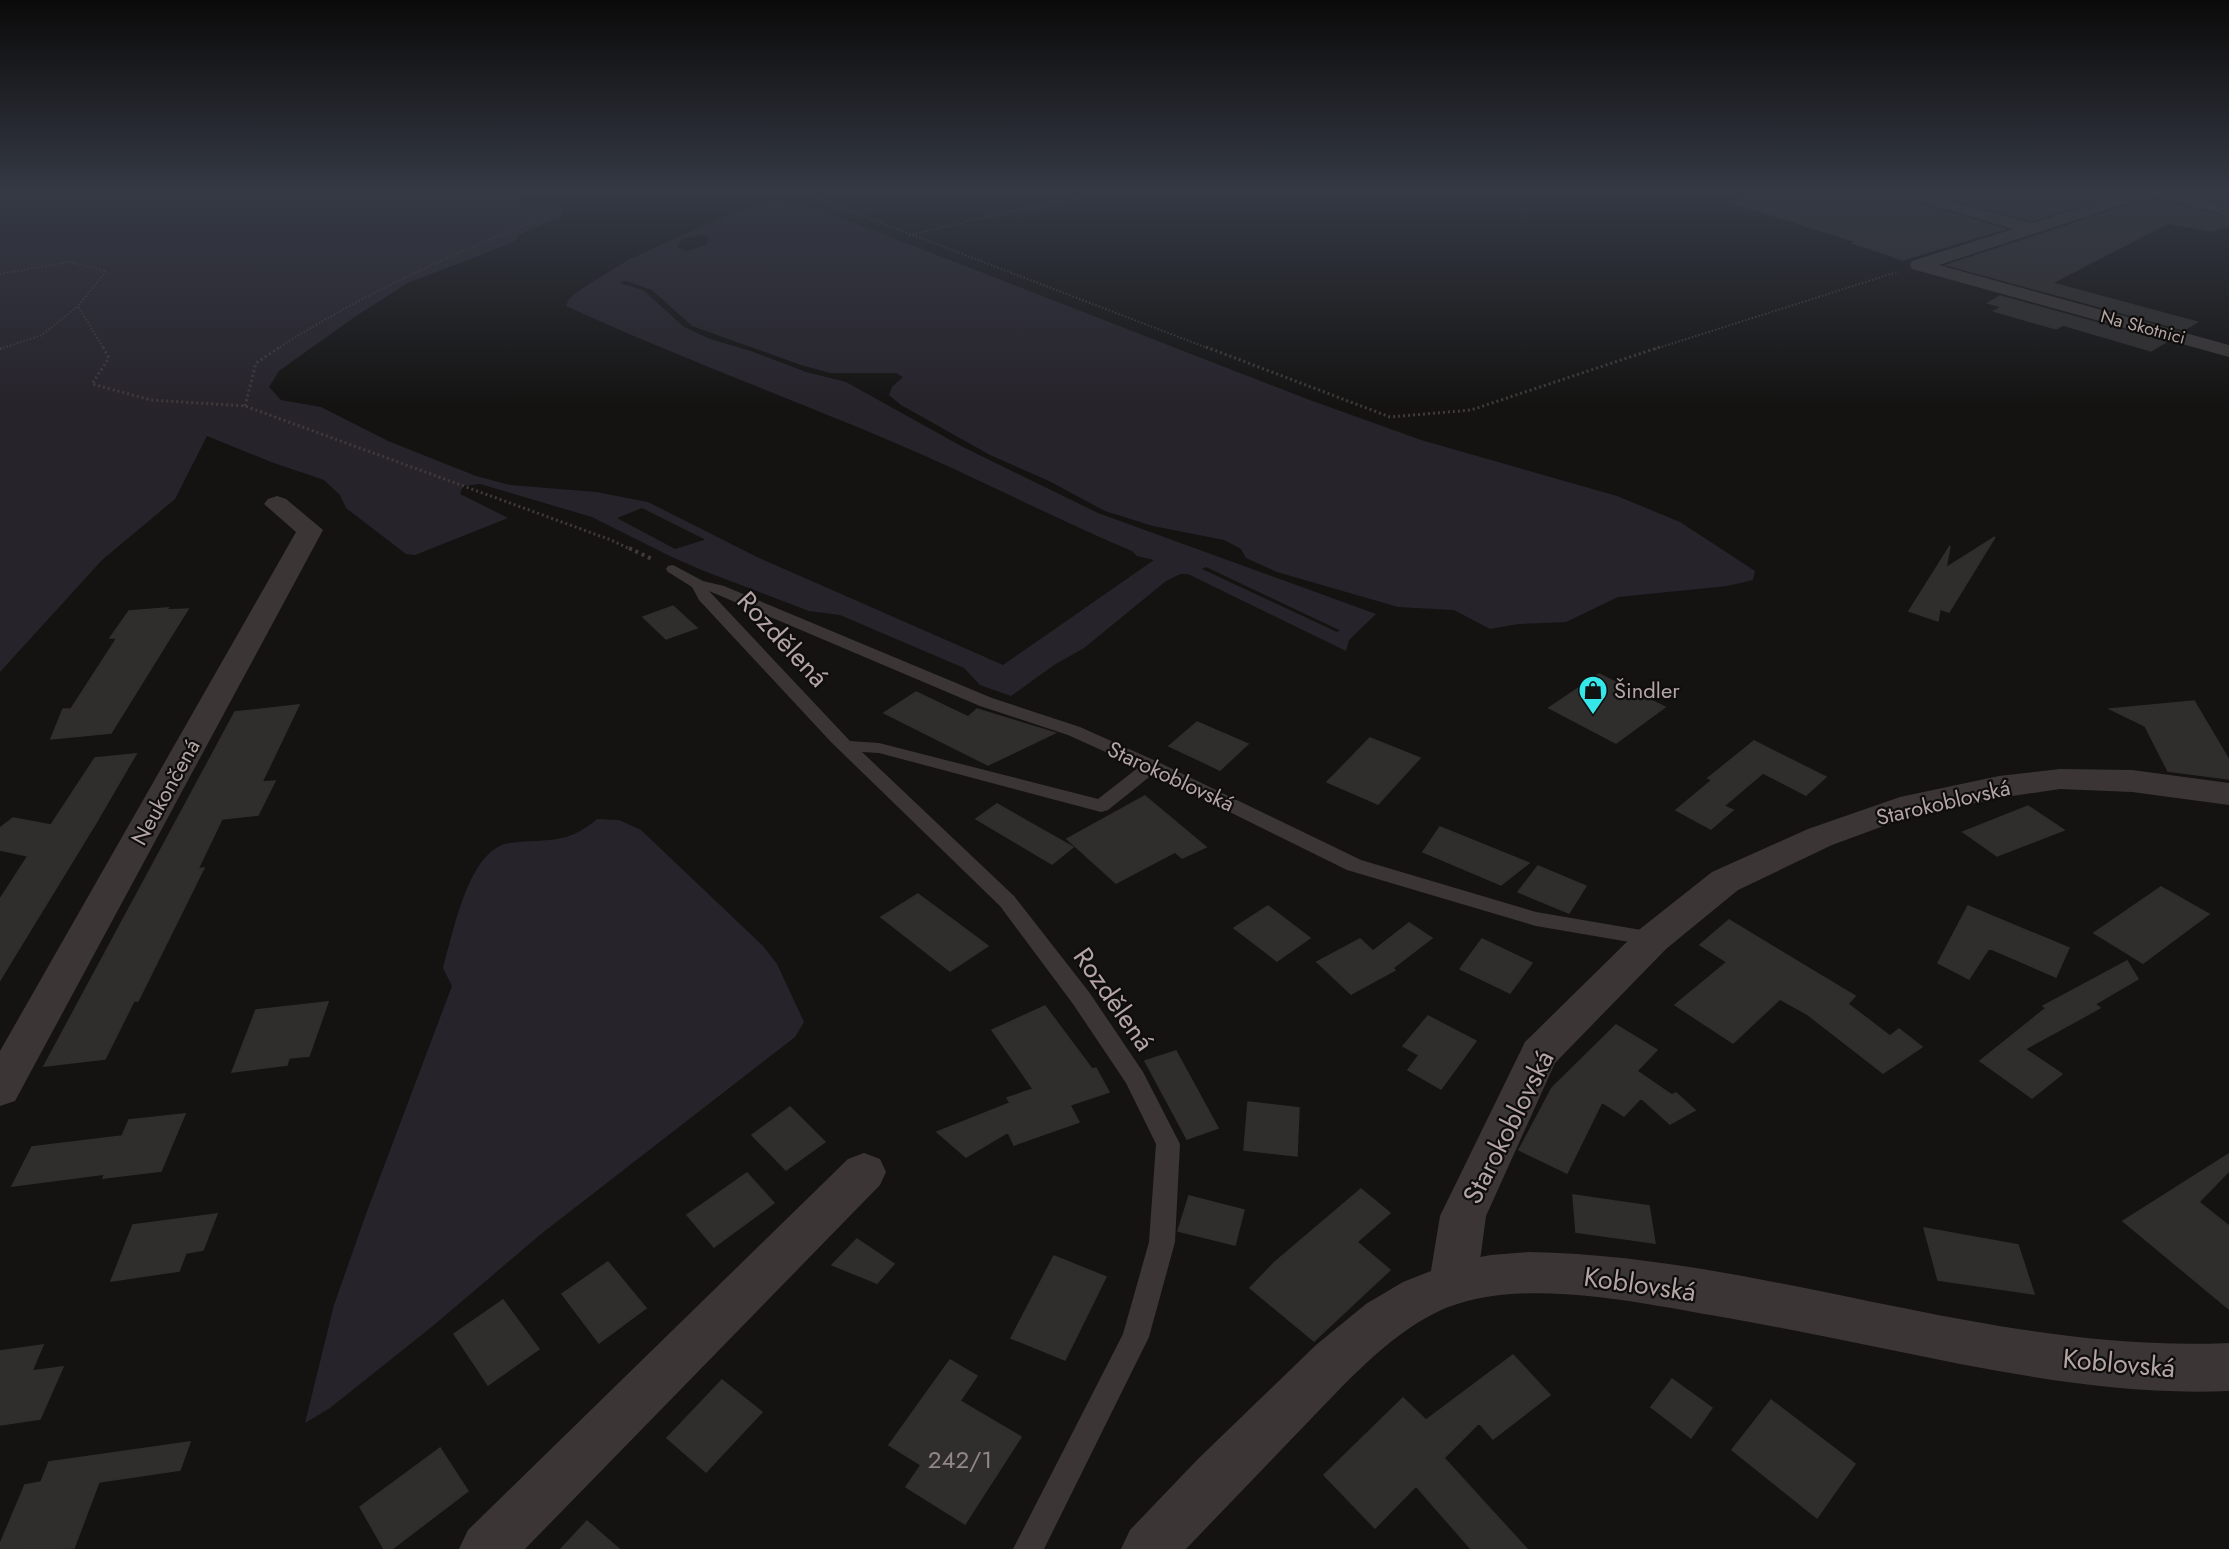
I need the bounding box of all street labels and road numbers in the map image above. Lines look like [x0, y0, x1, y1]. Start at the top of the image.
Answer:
street label: Na Skotnici [2098, 303, 2188, 351]
street label: Rozdělená [728, 582, 838, 696]
street label: Neukončená [123, 733, 207, 851]
street label: Starokoblovská [1102, 733, 1240, 819]
street label: Starokoblovská [1873, 771, 2013, 833]
street label: Rozdělená [1064, 939, 1164, 1059]
street label: Starokoblovská [1453, 1043, 1563, 1211]
street label: Koblovská [1581, 1257, 1699, 1311]
street label: Koblovská [2061, 1339, 2177, 1387]

